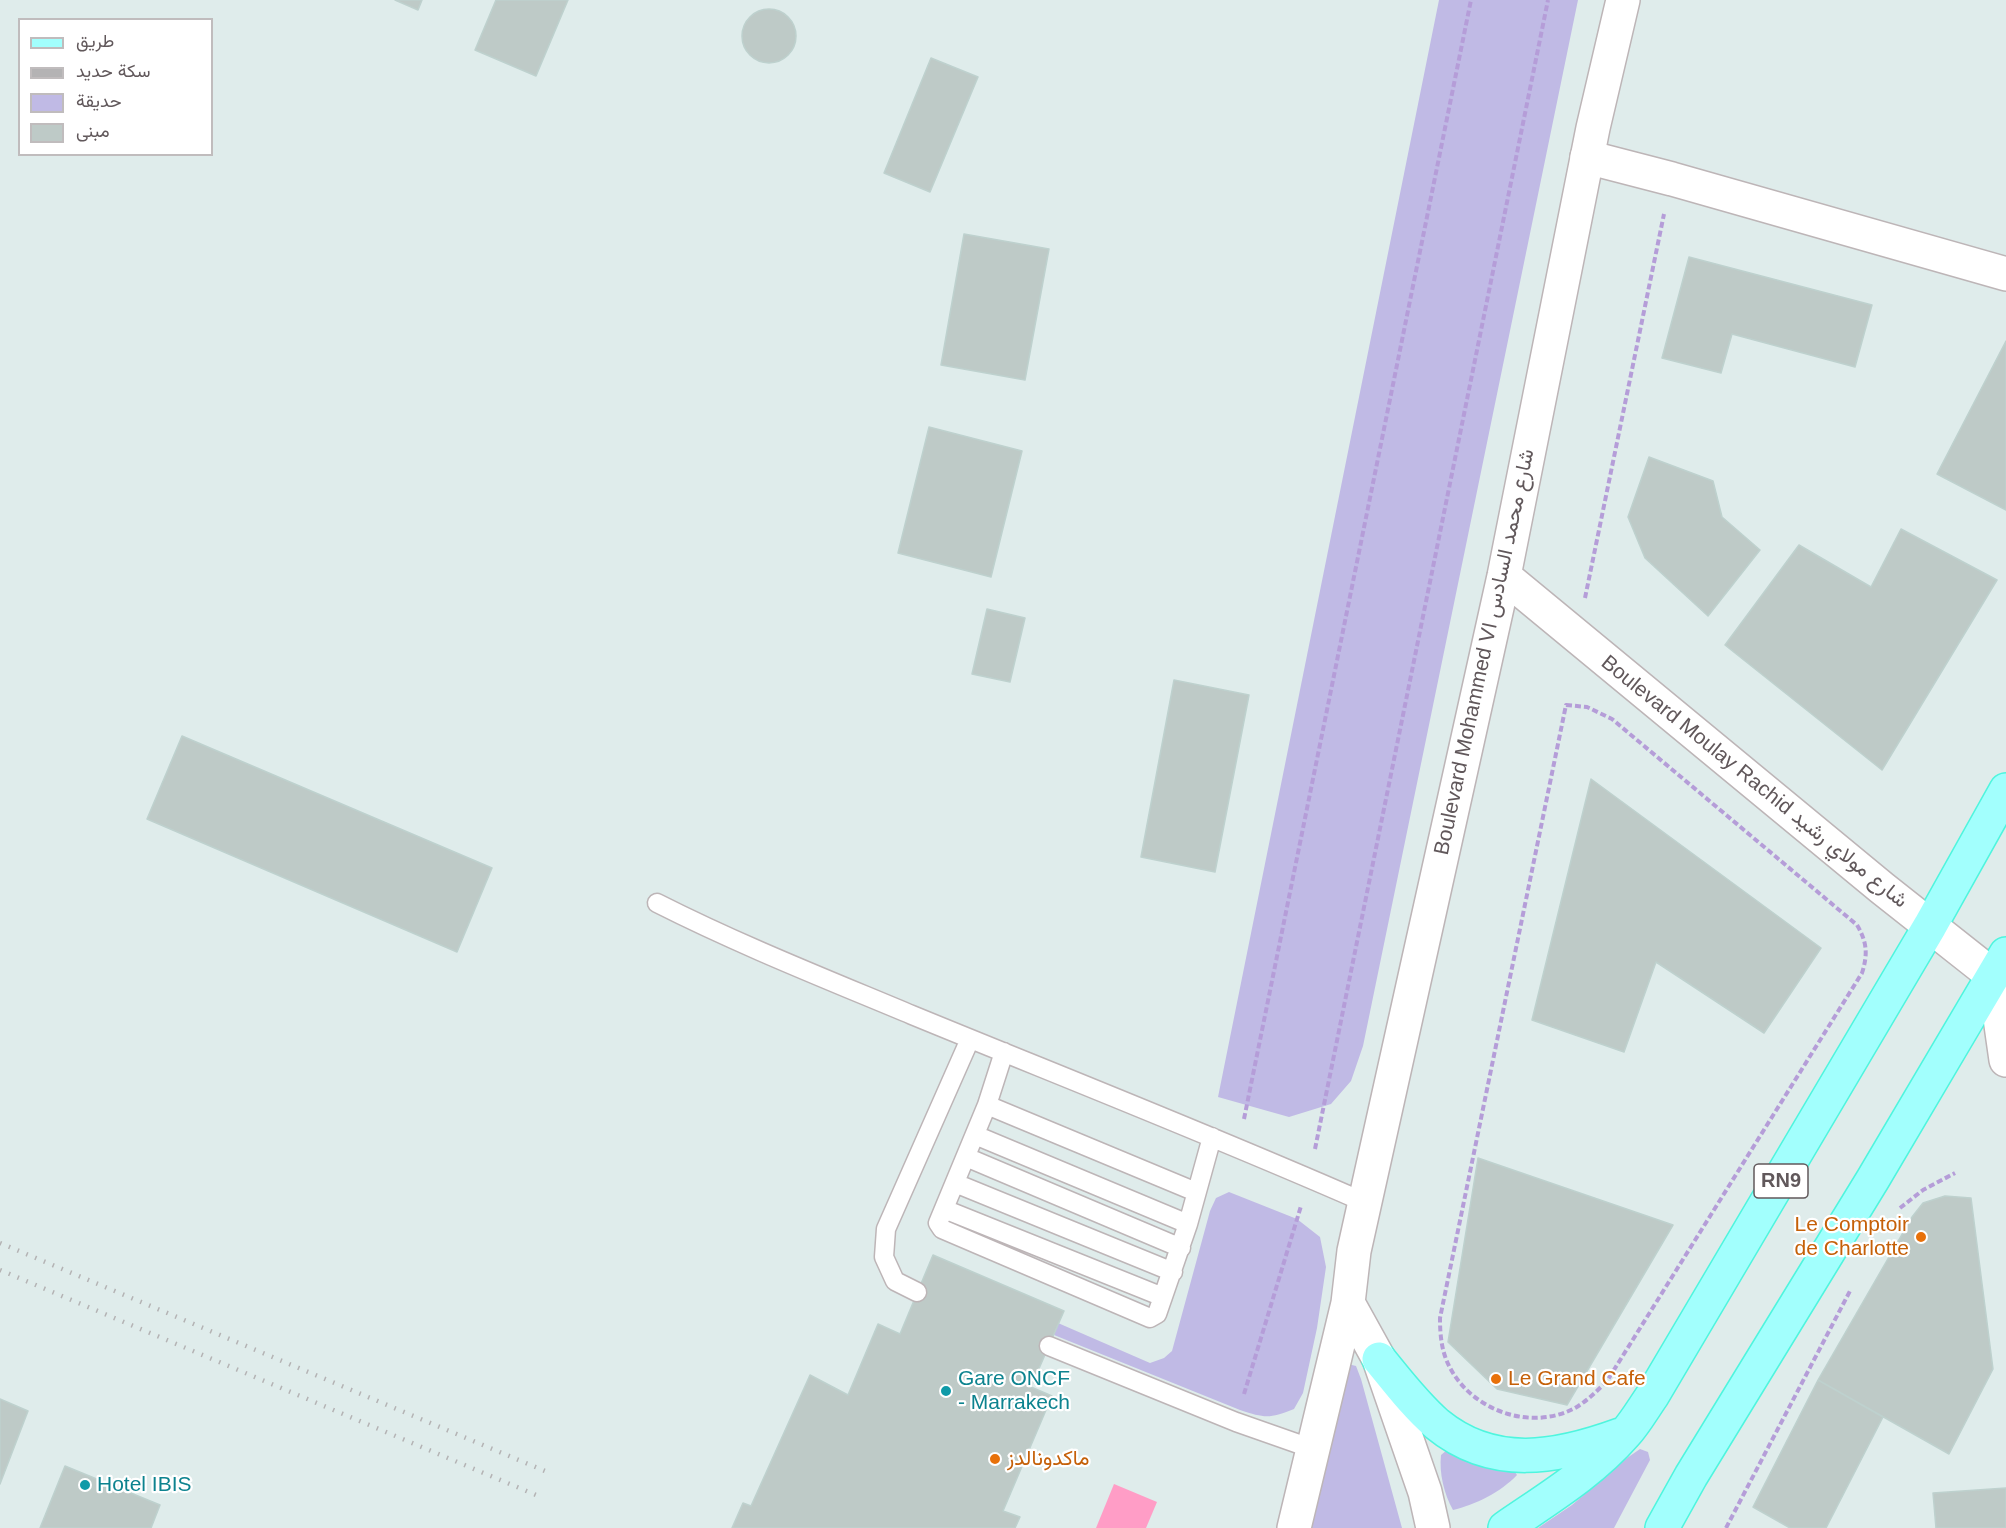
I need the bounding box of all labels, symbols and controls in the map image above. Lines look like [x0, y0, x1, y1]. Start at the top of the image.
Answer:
legend [18, 18, 213, 156]
text: طريق [76, 31, 114, 51]
text: سكة حديد [76, 61, 151, 81]
text: حديقة [76, 91, 122, 111]
text: مبنى [76, 121, 110, 141]
street label: Boulevard Mohammed VI شارع محمد السادس [1430, 447, 1540, 857]
street label: Boulevard Moulay Rachid شارع مولاي رشيد [1596, 650, 1912, 914]
road number: RN9 [1754, 1164, 1808, 1198]
place label: Le Comptoir de Charlotte [1795, 1212, 1909, 1262]
marker: Le Comptoir de Charlotte [1914, 1230, 1928, 1244]
place label: Gare ONCF - Marrakech [958, 1366, 1070, 1416]
place label: Le Grand Cafe [1508, 1366, 1646, 1392]
marker: Le Grand Cafe [1489, 1372, 1503, 1386]
marker: Gare ONCF - Marrakech [939, 1384, 953, 1398]
place label: ماكدونالدز [1007, 1446, 1089, 1472]
marker: ماكدونالدز [988, 1452, 1002, 1466]
place label: Hotel IBIS [97, 1472, 192, 1498]
marker: Hotel IBIS [78, 1478, 92, 1492]

